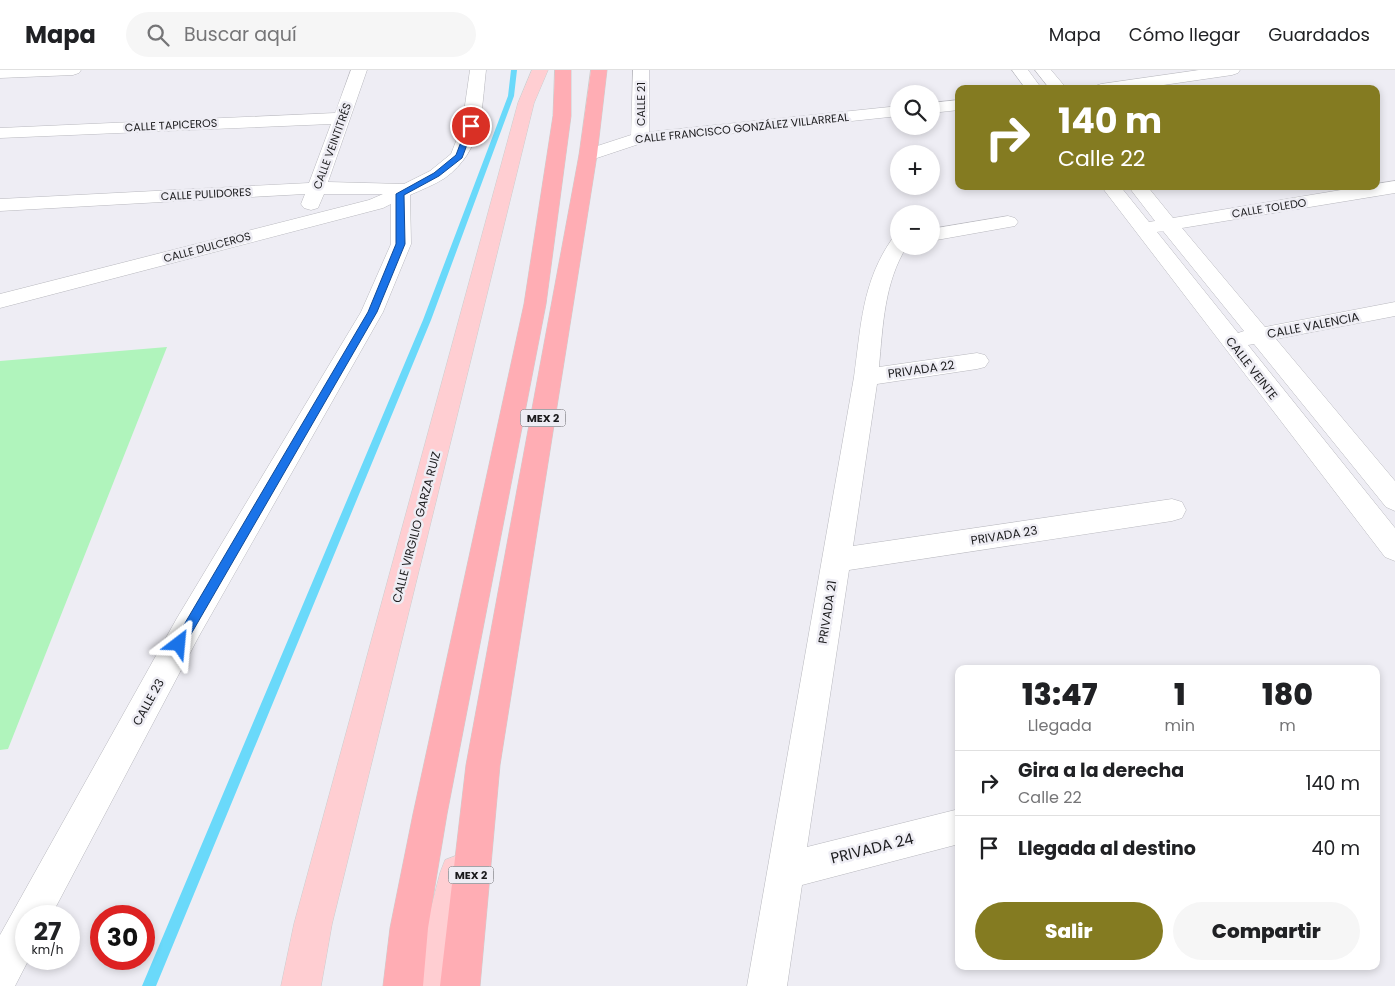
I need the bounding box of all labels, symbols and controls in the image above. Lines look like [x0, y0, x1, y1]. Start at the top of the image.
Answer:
search box [126, 12, 476, 57]
text: Mapa [25, 18, 96, 51]
icon: search [144, 21, 172, 49]
text: Buscar aquí [184, 21, 297, 48]
text: Mapa [1049, 22, 1101, 47]
text: Cómo llegar [1129, 22, 1240, 47]
text: Guardados [1268, 22, 1370, 47]
street label: CALLE 21 [633, 82, 649, 126]
map controls [890, 85, 940, 255]
button: search [890, 85, 940, 135]
text: 140 m [1058, 96, 1162, 145]
street label: CALLE VEINTITRÉS [309, 101, 355, 191]
pin [450, 105, 492, 147]
icon: right [975, 105, 1040, 170]
street label: CALLE FRANCISCO GONZÁLEZ VILLARREAL [634, 109, 850, 147]
icon: arrive [457, 112, 485, 140]
street label: CALLE TAPICEROS [124, 115, 218, 135]
text: Calle 22 [1058, 143, 1146, 174]
button: + [890, 145, 940, 195]
street label: CALLE PULIDORES [160, 184, 252, 204]
street label: CALLE TOLEDO [1231, 194, 1308, 222]
button: − [890, 205, 940, 255]
street label: CALLE DULCEROS [162, 228, 252, 266]
street label: CALLE VALENCIA [1266, 308, 1360, 342]
street label: CALLE VEINTE [1222, 333, 1282, 403]
street label: PRIVADA 22 [887, 356, 955, 382]
road number: MEX 2 [520, 409, 566, 426]
street label: CALLE VIRGILIO GARZA RUIZ [388, 450, 444, 604]
street label: PRIVADA 23 [970, 521, 1038, 549]
street label: PRIVADA 21 [814, 579, 840, 645]
position arrow [152, 617, 204, 669]
text: 13:47 [1022, 673, 1097, 716]
text: 1 [1174, 673, 1186, 716]
text: 180 [1262, 673, 1313, 716]
street label: CALLE 23 [128, 676, 168, 728]
text: Llegada [1028, 714, 1092, 737]
text: min [1164, 714, 1195, 737]
text: m [1279, 714, 1296, 737]
text: Gira a la derecha [1018, 757, 1184, 784]
icon: right [975, 769, 1003, 797]
text: 140 m [1305, 770, 1360, 797]
text: Calle 22 [1018, 786, 1082, 809]
street label: PRIVADA 24 [828, 828, 916, 868]
icon: arrive [975, 834, 1003, 862]
text: Llegada al destino [1018, 835, 1196, 862]
text: 40 m [1311, 835, 1360, 862]
road number: MEX 2 [448, 866, 494, 884]
button: Salir [975, 902, 1163, 960]
button: Compartir [1173, 902, 1360, 960]
speed limit sign: 30 [90, 905, 155, 970]
text: 27 [34, 914, 61, 949]
text: km/h [32, 941, 63, 958]

